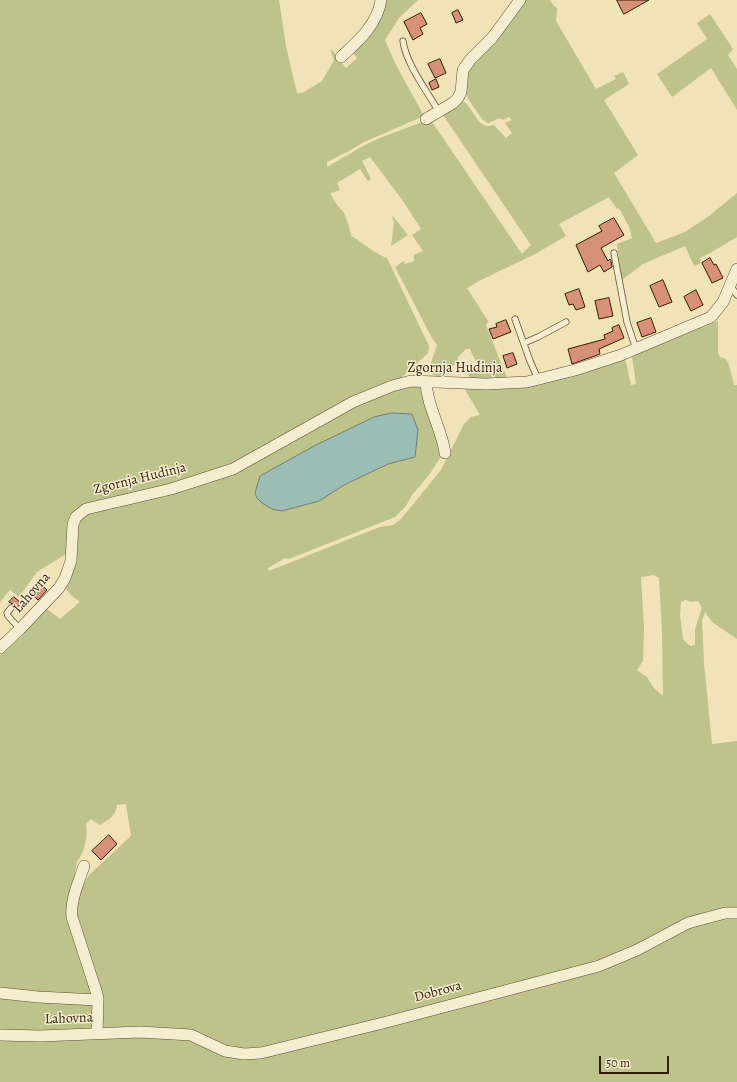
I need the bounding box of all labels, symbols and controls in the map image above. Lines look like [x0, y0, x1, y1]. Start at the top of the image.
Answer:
street label: Zgornja Hudinja [407, 361, 503, 377]
street label: Zgornja Hudinja [92, 459, 188, 499]
street label: Lahovna [10, 569, 54, 617]
street label: Dobrova [412, 978, 464, 1006]
street label: Lahovna [45, 1010, 93, 1028]
scale bar [601, 1048, 671, 1074]
text: 50 m [606, 1055, 630, 1071]

